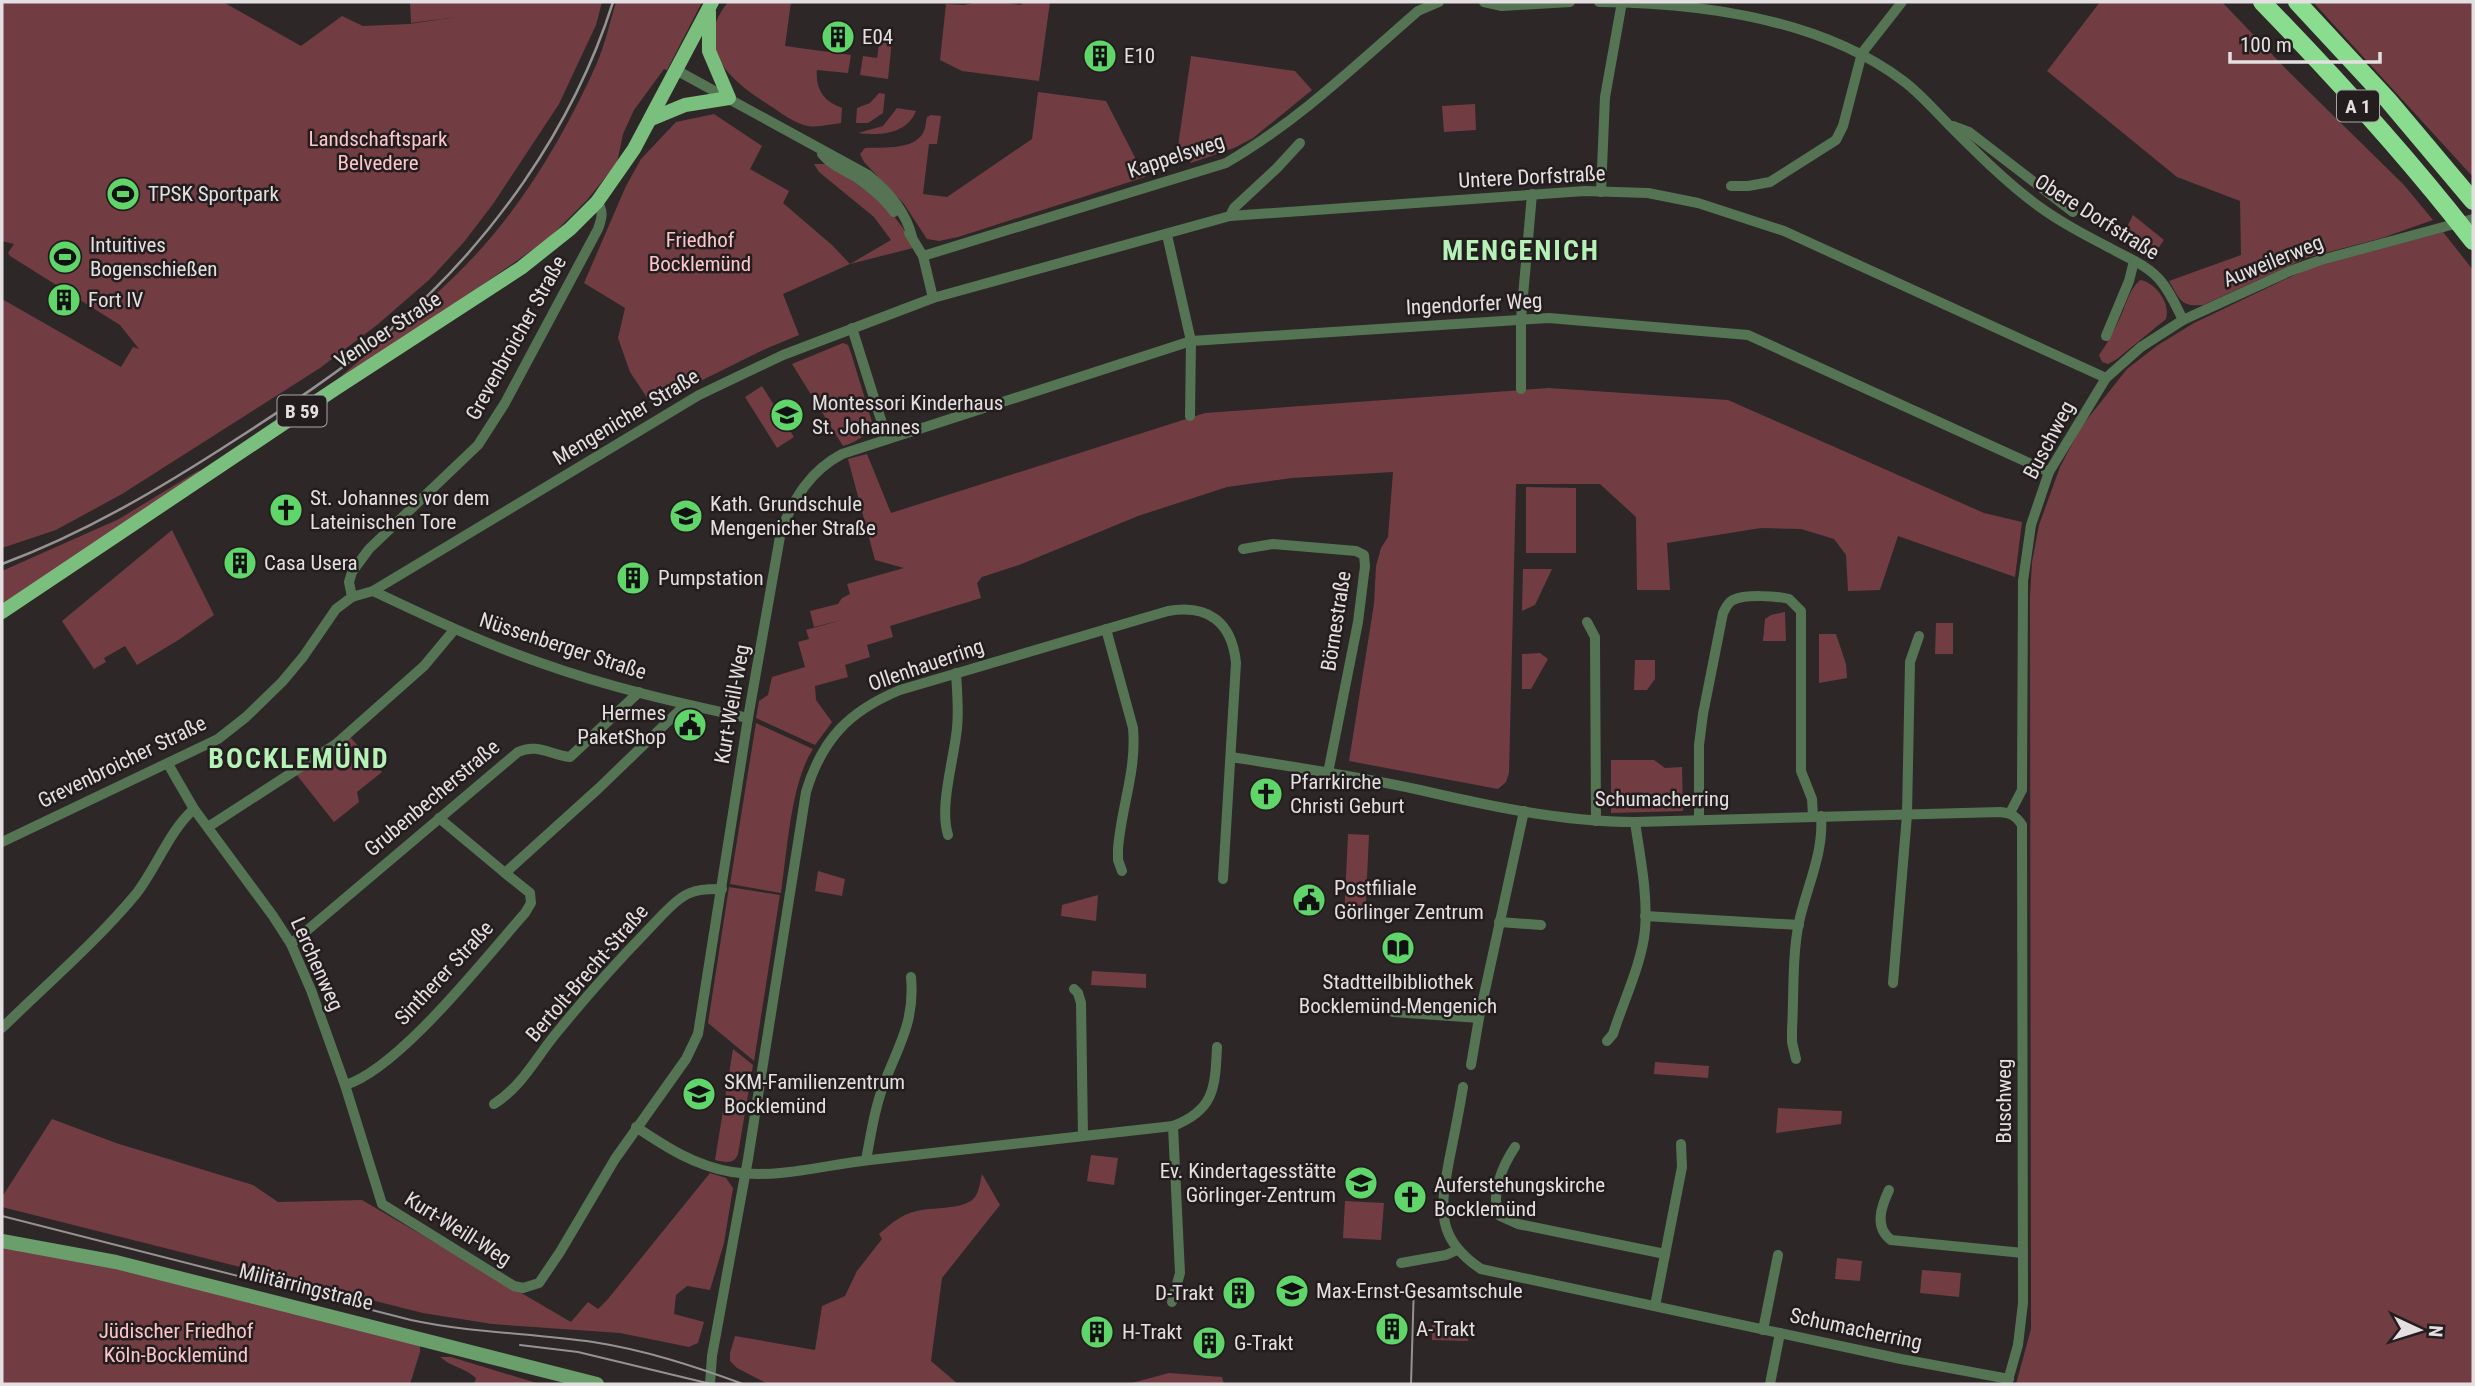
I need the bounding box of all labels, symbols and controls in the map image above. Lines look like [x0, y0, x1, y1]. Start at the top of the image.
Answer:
building icon: E04 [819, 18, 857, 56]
scale bar [2230, 21, 2380, 65]
place label: E04 [862, 25, 893, 49]
text: 100 m [2240, 33, 2292, 57]
building icon: E10 [1081, 37, 1119, 75]
place label: E10 [1124, 44, 1155, 68]
road number: A 1 [2337, 90, 2379, 122]
park label: Landschaftspark Belvedere [309, 127, 448, 175]
street label: Kappelsweg [1125, 129, 1227, 183]
street label: Untere Dorfstraße [1458, 161, 1606, 193]
street label: Obere Dorfstraße [2030, 169, 2164, 265]
sports icon: TPSK Sportpark [104, 175, 142, 213]
place label: TPSK Sportpark [148, 182, 279, 206]
park label: Friedhof Bocklemünd [649, 228, 751, 276]
street label: Auweilerweg [2220, 230, 2326, 292]
place label: Intuitives Bogenschießen [90, 233, 217, 281]
district label: MENGENICH [1442, 234, 1600, 267]
sports icon: Intuitives Bogenschießen [46, 238, 84, 276]
street label: Grevenbroicher Straße [461, 252, 571, 424]
building icon: Fort IV [45, 281, 83, 319]
street label: Venloer Straße [330, 287, 446, 373]
place label: Fort IV [88, 288, 144, 312]
street label: Ingendorfer Weg [1405, 288, 1543, 320]
street label: Mengenicher Straße [549, 364, 703, 470]
place label: Montessori Kinderhaus St. Johannes [812, 391, 1003, 439]
road number: B 59 [278, 396, 326, 426]
school or university icon: Montessori Kinderhaus St. Johannes [768, 396, 806, 434]
street label: Buschweg [2018, 397, 2080, 483]
place label: St. Johannes vor dem Lateinischen Tore [310, 486, 490, 534]
church icon: St. Johannes vor dem Lateinischen Tore [267, 491, 305, 529]
place label: Kath. Grundschule Mengenicher Straße [710, 492, 876, 540]
school or university icon: Kath. Grundschule Mengenicher Straße [667, 497, 705, 535]
building icon: Casa Usera [221, 544, 259, 582]
place label: Casa Usera [264, 551, 358, 575]
building icon: Pumpstation [614, 559, 652, 597]
place label: Pumpstation [658, 566, 764, 590]
street label: Börnestraße [1316, 569, 1356, 673]
street label: Nüssenberger Straße [476, 608, 650, 684]
street label: Ollenhauerring [865, 634, 987, 696]
street label: Kurt-Weill-Weg [710, 642, 754, 766]
place label: Hermes PaketShop [577, 701, 666, 749]
public building icon: Hermes PaketShop [671, 706, 709, 744]
street label: Grevenbroicher Straße [34, 711, 210, 813]
street label: Grubenbecherstraße [360, 735, 504, 861]
district label: BOCKLEMÜND [208, 742, 390, 775]
place label: Pfarrkirche Christi Geburt [1290, 770, 1405, 818]
church icon: Pfarrkirche Christi Geburt [1247, 775, 1285, 813]
street label: Schumacherring [1595, 787, 1729, 811]
place label: Postfiliale Görlinger Zentrum [1334, 876, 1484, 924]
public building icon: Postfiliale Görlinger Zentrum [1290, 881, 1328, 919]
street label: Bertolt-Brecht-Straße [521, 899, 653, 1046]
street label: Lerchenweg [286, 914, 348, 1014]
street label: Sintherer Straße [390, 916, 498, 1030]
library icon: Stadtteilbibliothek Bocklemünd-Mengenich [1379, 929, 1417, 967]
place label: Stadtteilbibliothek Bocklemünd-Mengenich [1299, 970, 1497, 1018]
street label: Buschweg [1992, 1059, 2016, 1143]
place label: SKM-Familienzentrum Bocklemünd [724, 1070, 905, 1118]
school or university icon: SKM-Familienzentrum Bocklemünd [680, 1075, 718, 1113]
place label: Ev. Kindertagesstätte Görlinger-Zentrum [1160, 1159, 1336, 1207]
school or university icon: Ev. Kindertagesstätte Görlinger-Zentrum [1342, 1164, 1380, 1202]
place label: Auferstehungskirche Bocklemünd [1434, 1173, 1605, 1221]
church icon: Auferstehungskirche Bocklemünd [1391, 1178, 1429, 1216]
street label: Kurt-Weill-Weg [400, 1187, 516, 1271]
street label: Militärringstraße [236, 1259, 376, 1315]
school or university icon: Max-Ernst-Gesamtschule [1273, 1272, 1311, 1310]
building icon: D-Trakt [1220, 1274, 1258, 1312]
place label: Max-Ernst-Gesamtschule [1316, 1279, 1523, 1303]
place label: D-Trakt [1155, 1281, 1214, 1305]
north arrow [2384, 1295, 2454, 1365]
street label: Schumacherring [1788, 1303, 1924, 1355]
building icon: A-Trakt [1373, 1310, 1411, 1348]
building icon: H-Trakt [1078, 1313, 1116, 1351]
place label: A-Trakt [1416, 1317, 1475, 1341]
park label: Jüdischer Friedhof Köln-Bocklemünd [99, 1319, 254, 1367]
place label: H-Trakt [1122, 1320, 1182, 1344]
building icon: G-Trakt [1190, 1324, 1228, 1362]
text: N [2424, 1325, 2447, 1338]
place label: G-Trakt [1234, 1331, 1294, 1355]

